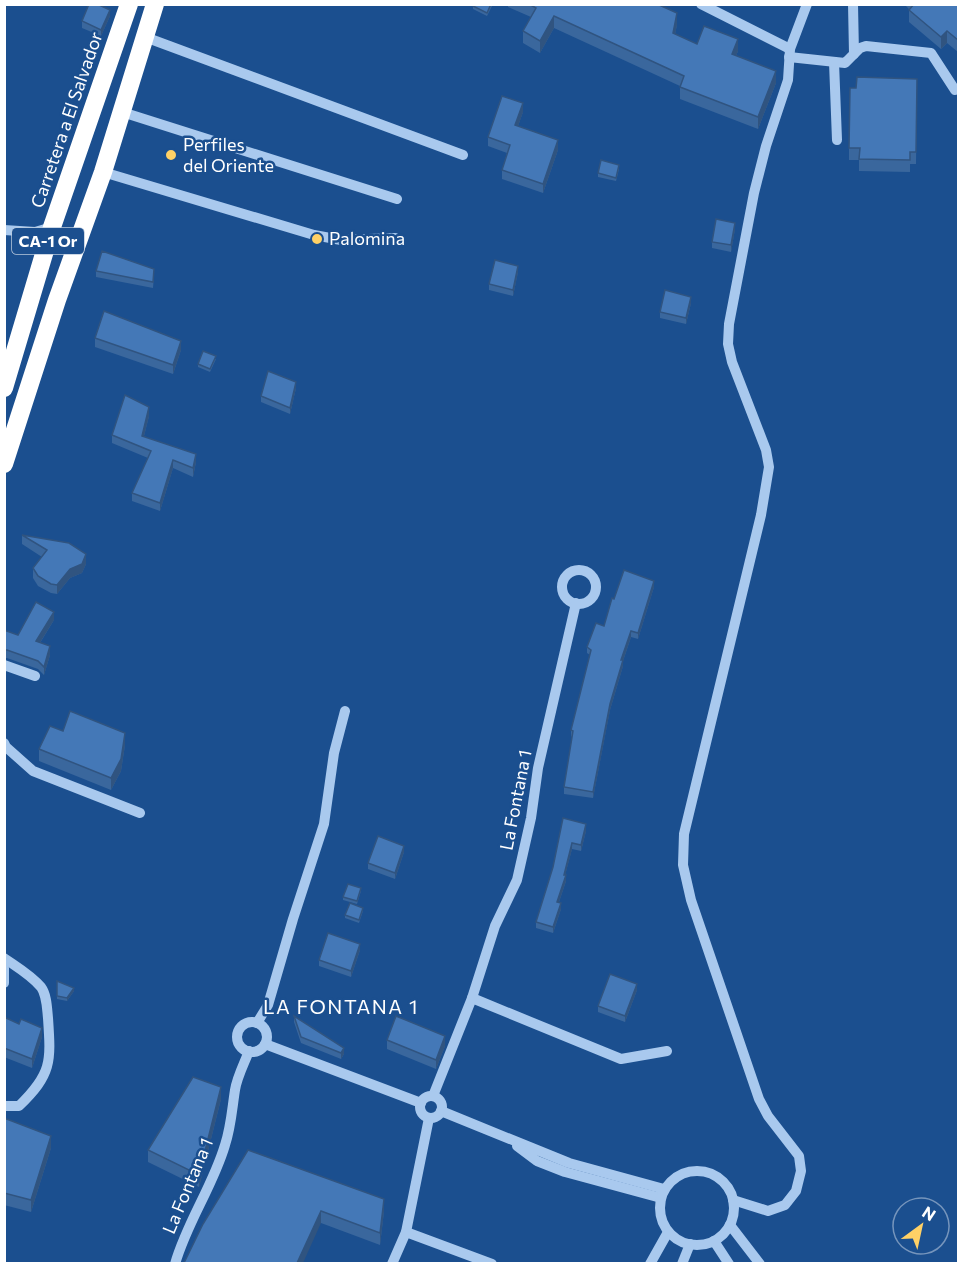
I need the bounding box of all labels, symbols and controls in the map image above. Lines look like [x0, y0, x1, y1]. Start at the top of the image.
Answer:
street label: Carretera a El Salvador [26, 29, 107, 211]
place label: Perfiles del Oriente [183, 133, 274, 176]
marker: Perfiles del Oriente [164, 148, 178, 162]
place label: Palomina [329, 227, 405, 249]
road number: CA-1 Or [12, 228, 84, 254]
marker: Palomina [310, 232, 324, 246]
street label: La Fontana 1 [495, 748, 536, 852]
district label: LA FONTANA 1 [263, 994, 419, 1018]
street label: La Fontana 1 [157, 1134, 217, 1237]
north arrow [891, 1196, 951, 1256]
text: N [919, 1202, 940, 1224]

